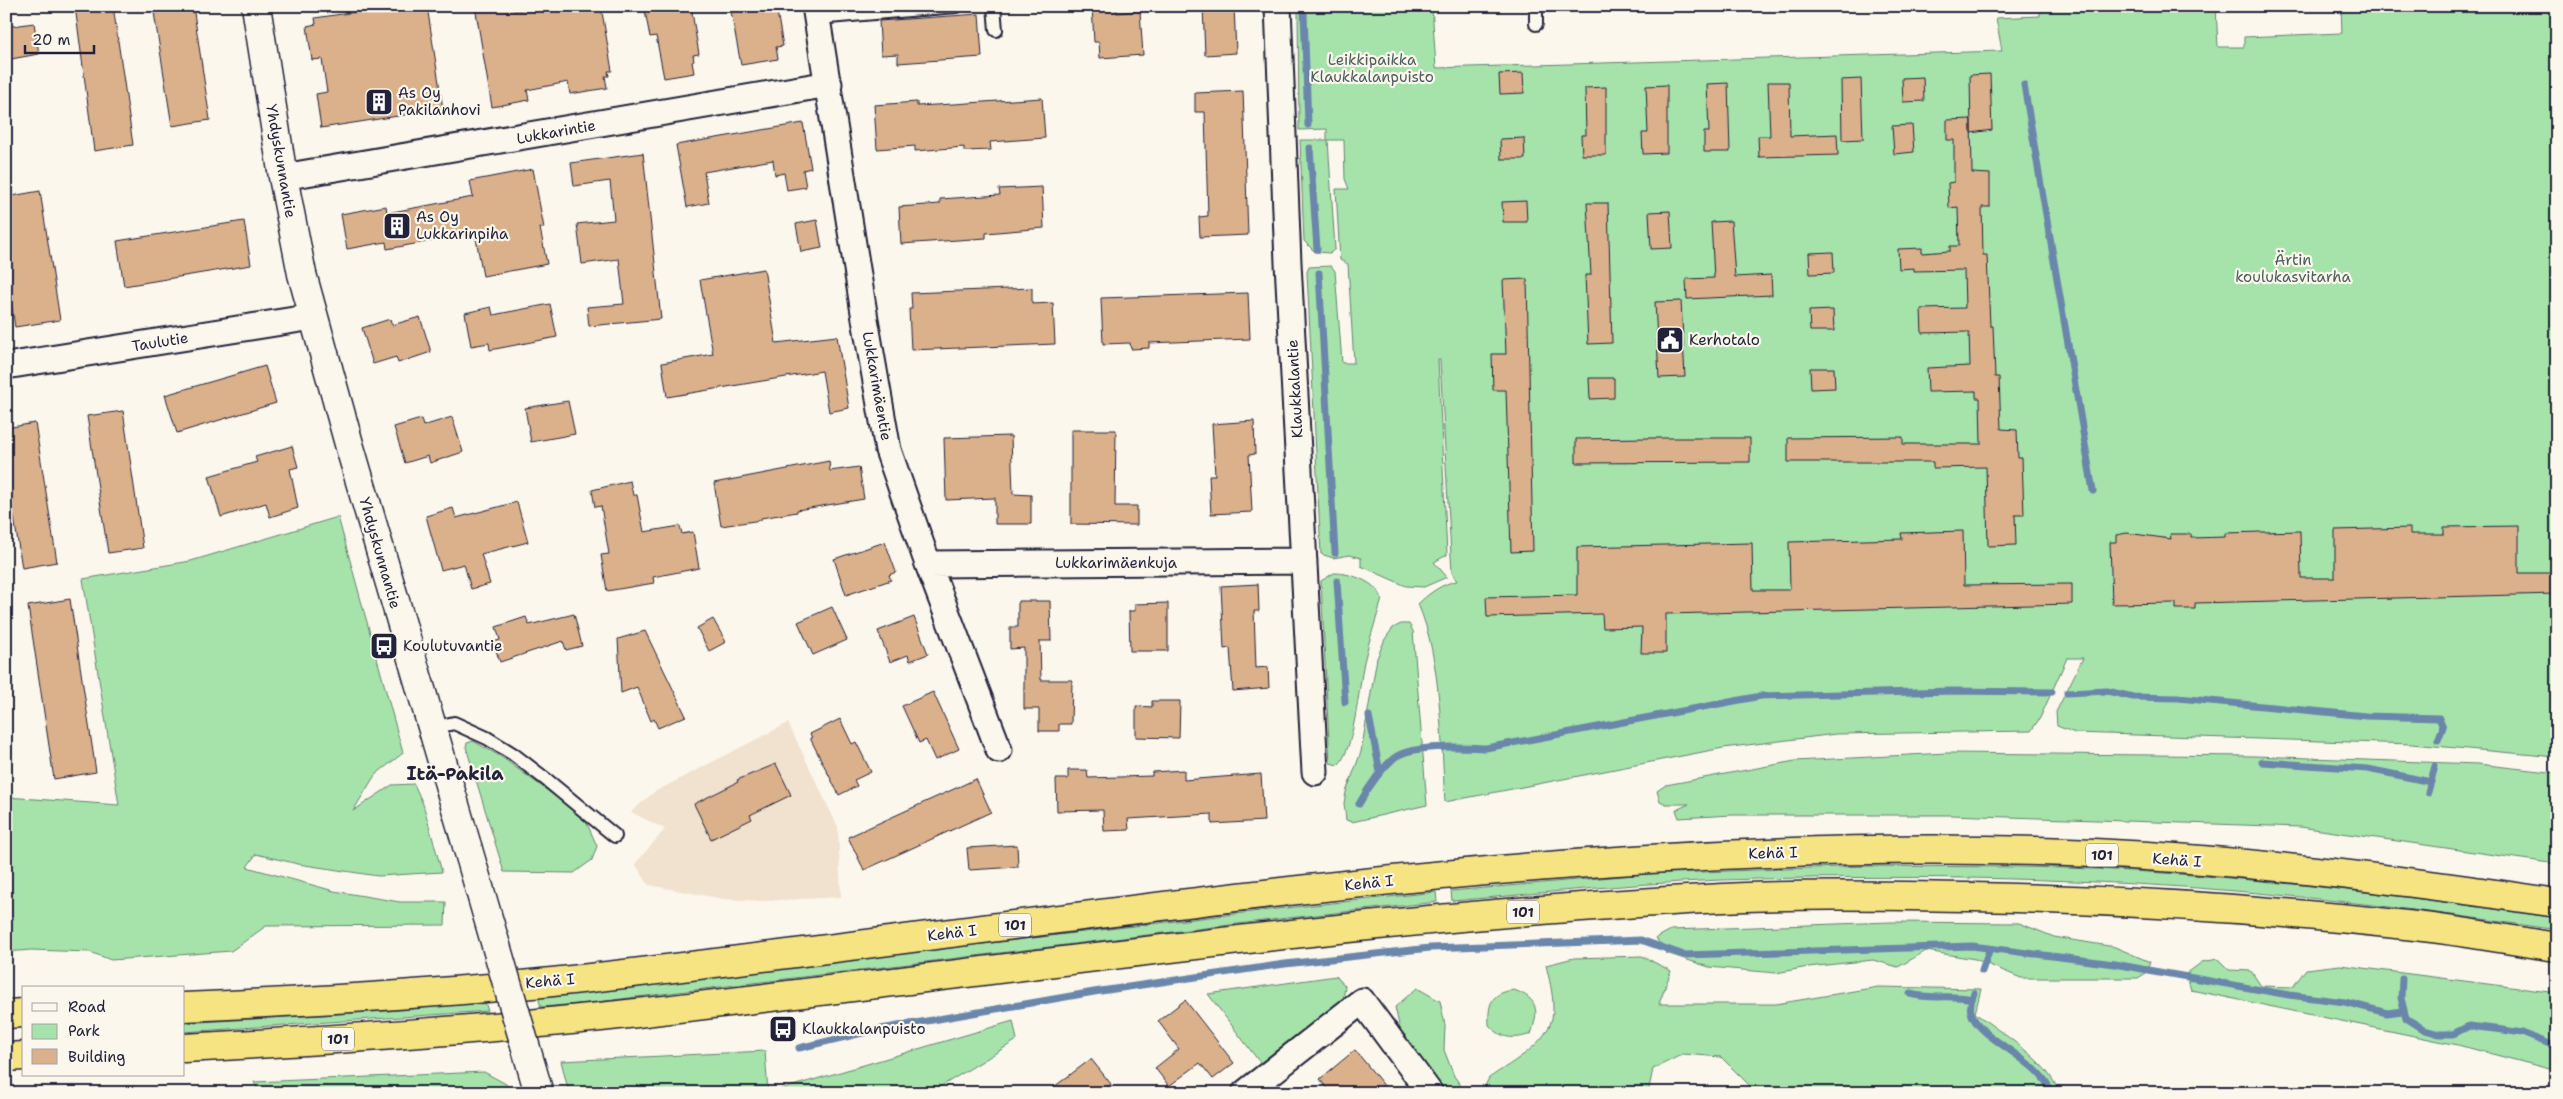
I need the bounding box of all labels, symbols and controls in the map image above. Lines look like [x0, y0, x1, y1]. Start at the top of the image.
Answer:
scale bar [25, 22, 94, 54]
text: 20 m [32, 30, 71, 50]
park label: Leikkipaikka Klaukkalanpuisto [1310, 50, 1434, 87]
place label: As Oy Pakilanhovi [398, 83, 481, 120]
building icon: As Oy Pakilanhovi [364, 87, 394, 117]
street label: Yhdyskunnantie [261, 103, 301, 219]
street label: Lukkarintie [515, 115, 597, 149]
place label: As Oy Lukkarinpiha [416, 207, 509, 244]
building icon: As Oy Lukkarinpiha [382, 211, 412, 241]
park label: Ärtin koulukasvitarha [2235, 250, 2351, 287]
public building icon: Kerhotalo [1655, 325, 1685, 355]
street label: Taulutie [130, 328, 190, 356]
street label: Lukkarimäentie [858, 330, 896, 442]
place label: Kerhotalo [1689, 330, 1760, 350]
street label: Klaukkalantie [1282, 339, 1308, 439]
street label: Yhdyskunnantie [355, 495, 405, 611]
street label: Lukkarimäenkuja [1055, 553, 1178, 573]
bus stop icon: Koulutuvantie [369, 631, 399, 661]
place label: Koulutuvantie [403, 636, 502, 656]
district label: Itä-Pakila [407, 762, 504, 786]
street label: Kehä I [1748, 842, 1798, 864]
road number: 101 [2086, 844, 2118, 866]
street label: Kehä I [2152, 848, 2202, 872]
street label: Kehä I [1343, 870, 1395, 896]
road number: 101 [1507, 900, 1539, 924]
road number: 101 [999, 914, 1031, 936]
street label: Kehä I [926, 920, 978, 946]
street label: Kehä I [525, 969, 575, 993]
legend [22, 986, 185, 1076]
text: Road [68, 997, 106, 1017]
bus stop icon: Klaukkalanpuisto [768, 1014, 798, 1044]
place label: Klaukkalanpuisto [802, 1019, 925, 1039]
text: Park [68, 1021, 100, 1041]
road number: 101 [322, 1028, 354, 1050]
text: Building [68, 1047, 125, 1067]

